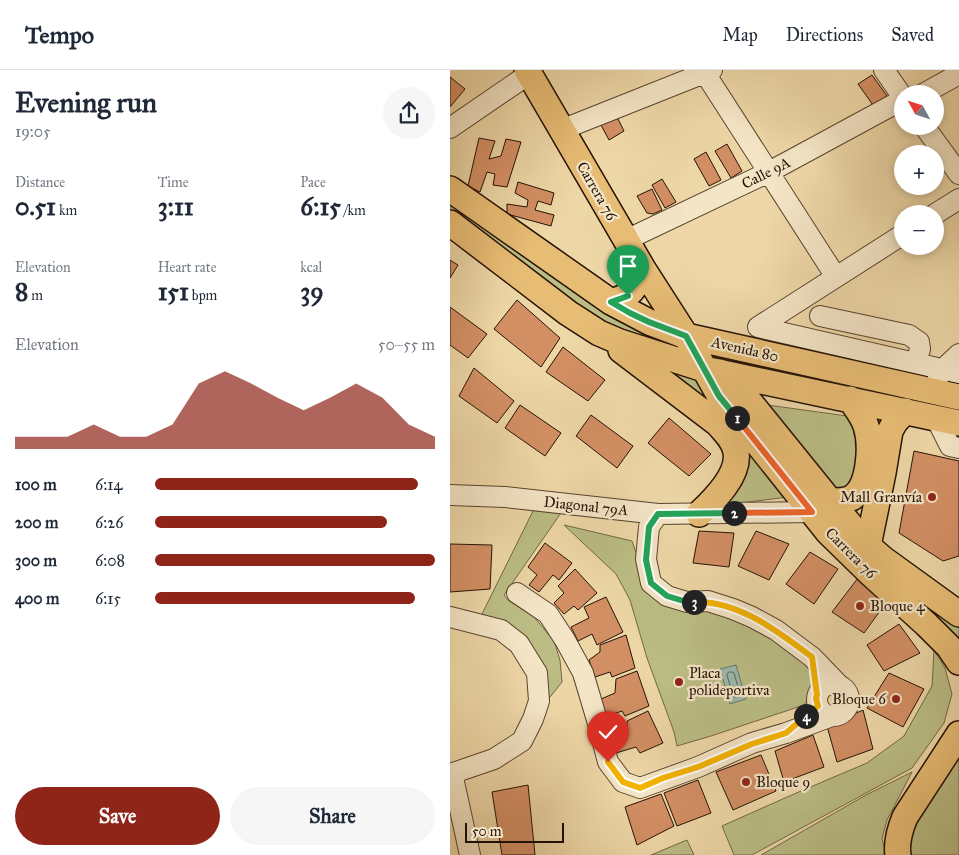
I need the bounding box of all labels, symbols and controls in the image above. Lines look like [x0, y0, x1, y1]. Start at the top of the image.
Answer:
text: Tempo [25, 20, 94, 50]
text: Map [722, 24, 758, 46]
text: Directions [786, 24, 863, 46]
text: Saved [891, 24, 934, 46]
text: Evening run [15, 85, 157, 120]
north arrow [894, 85, 944, 135]
map controls [894, 85, 944, 255]
button: share [383, 87, 435, 139]
text: 19:05 [15, 122, 51, 141]
button: + [894, 145, 944, 195]
street label: Calle 9A [739, 153, 793, 193]
street label: Carrera 76 [573, 158, 622, 225]
text: Distance [15, 174, 65, 191]
text: Time [158, 174, 189, 191]
text: Pace [300, 174, 326, 191]
text: 0.51 [15, 191, 56, 222]
text: 3:11 [158, 191, 194, 222]
text: 6:15 [300, 191, 341, 222]
text: km [56, 202, 77, 219]
text: /km [341, 202, 366, 219]
button: − [894, 205, 944, 255]
pin [607, 245, 649, 296]
icon: arrive [614, 252, 642, 280]
text: Elevation [15, 259, 71, 276]
text: Heart rate [158, 259, 217, 276]
text: kcal [300, 259, 322, 276]
text: 8 [15, 276, 28, 307]
text: 151 [158, 276, 189, 307]
text: 39 [300, 276, 324, 307]
text: m [28, 287, 43, 304]
text: bpm [189, 287, 217, 304]
street label: Avenida 80 [709, 332, 781, 366]
text: Elevation [15, 335, 79, 354]
text: 50–55 m [378, 335, 435, 354]
pin: 1 [724, 406, 750, 430]
text: 1 [735, 410, 740, 427]
text: 100 m [15, 475, 57, 494]
text: 6:14 [95, 475, 122, 494]
place label: Mall Granvía [840, 488, 923, 506]
marker: Mall Granvía [926, 491, 938, 503]
street label: Diagonal 79A [543, 493, 629, 519]
pin: 2 [722, 500, 746, 526]
text: 2 [731, 505, 738, 522]
text: 200 m [15, 513, 58, 532]
text: 6:26 [95, 513, 123, 532]
street label: Carrera 76 [822, 524, 881, 583]
text: 300 m [15, 551, 57, 570]
text: 6:08 [95, 551, 125, 570]
text: 400 m [15, 589, 59, 608]
text: 6:15 [95, 589, 121, 608]
pin: 3 [682, 590, 706, 614]
text: 3 [692, 594, 697, 611]
place label: Bloque 4 [870, 597, 925, 616]
marker: Bloque 4 [854, 600, 866, 612]
place label: Placa polideportiva [688, 664, 770, 699]
marker: Placa polideportiva [673, 676, 685, 688]
place label: Bloque 6 [832, 690, 887, 709]
marker: Bloque 6 [890, 693, 902, 705]
pin: 4 [794, 704, 818, 728]
text: 4 [803, 708, 810, 725]
pin [587, 711, 629, 762]
icon: check [594, 718, 622, 746]
place label: Bloque 9 [756, 773, 810, 792]
marker: Bloque 9 [740, 776, 752, 788]
button: Save [15, 787, 220, 845]
button: Share [230, 787, 435, 845]
scale bar [465, 820, 564, 843]
text: 50 m [472, 823, 501, 840]

